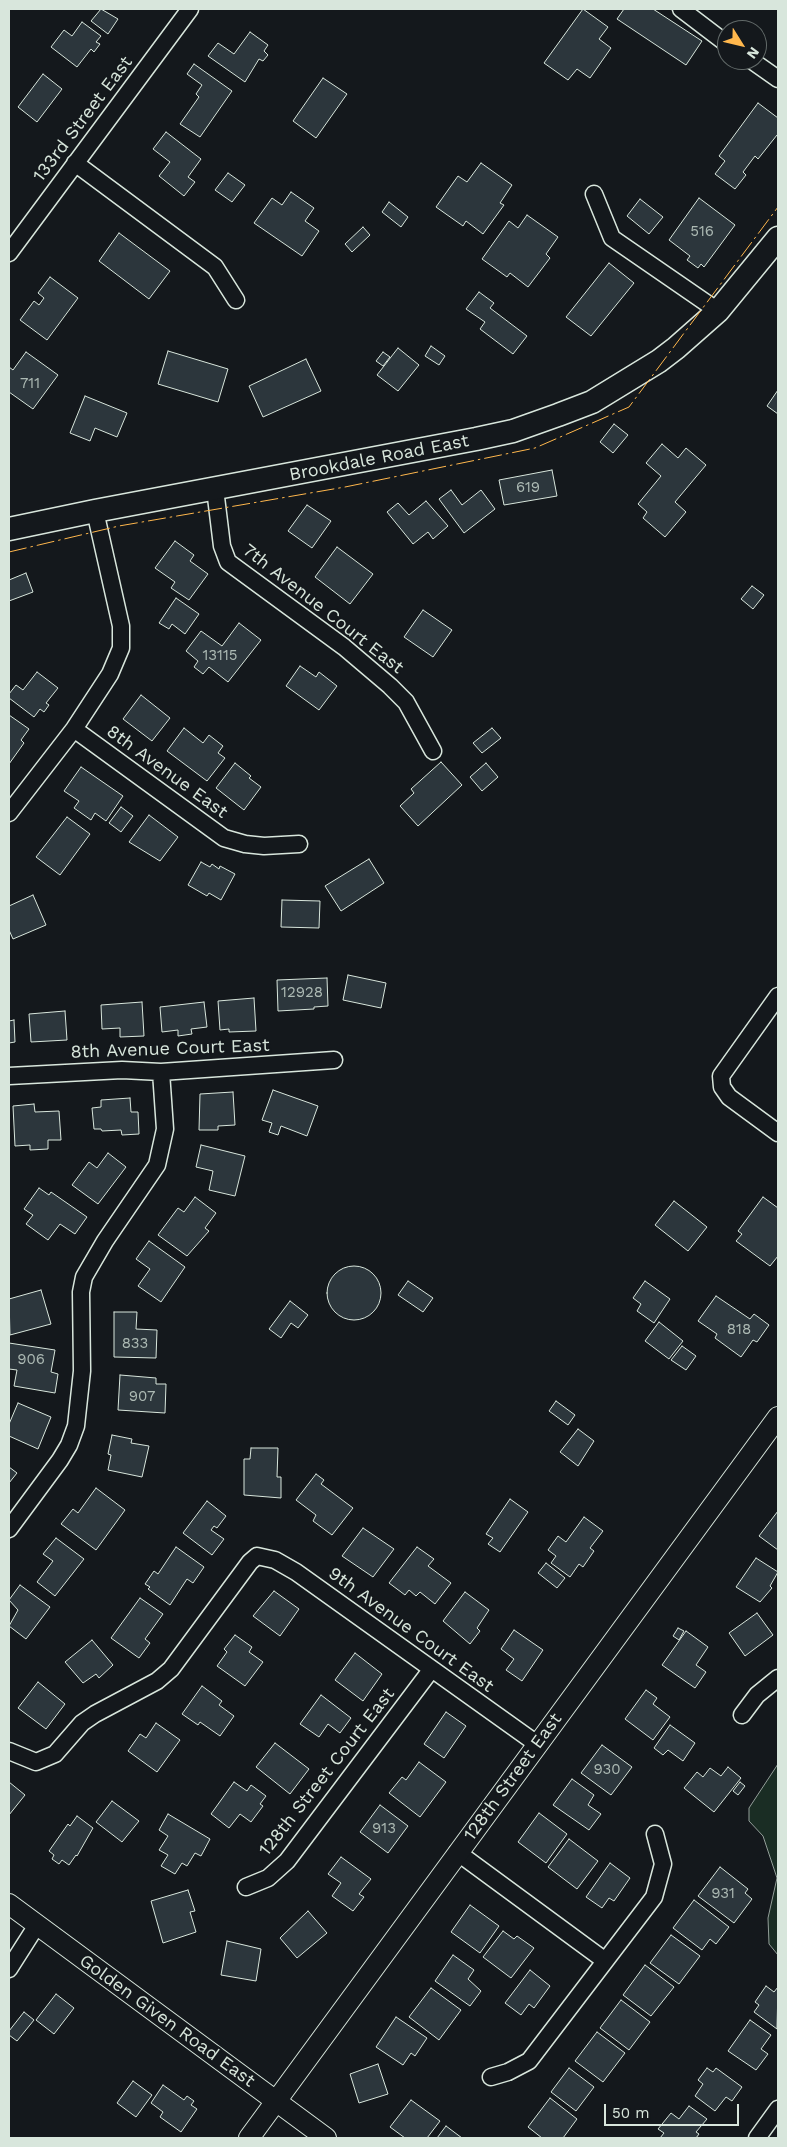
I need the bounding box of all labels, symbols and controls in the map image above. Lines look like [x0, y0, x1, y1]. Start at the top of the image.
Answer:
north arrow [717, 20, 767, 70]
text: N [744, 44, 763, 62]
street label: 133rd Street East [29, 52, 137, 186]
house number: 516 [690, 223, 714, 241]
house number: 711 [20, 375, 40, 393]
street label: Brookdale Road East [287, 430, 471, 486]
house number: 619 [516, 479, 540, 497]
street label: 7th Avenue Court East [238, 539, 408, 679]
house number: 13115 [202, 647, 238, 665]
street label: 8th Avenue East [102, 721, 232, 823]
house number: 12928 [281, 984, 323, 1002]
street label: 8th Avenue Court East [70, 1035, 270, 1063]
house number: 818 [727, 1321, 751, 1339]
house number: 833 [122, 1335, 148, 1353]
house number: 906 [17, 1351, 45, 1369]
house number: 907 [129, 1388, 155, 1406]
street label: 9th Avenue Court East [324, 1563, 498, 1697]
street label: 128th Street Court East [255, 1684, 399, 1860]
street label: 128th Street East [459, 1709, 567, 1845]
house number: 930 [593, 1761, 621, 1779]
house number: 913 [372, 1820, 396, 1838]
house number: 931 [711, 1885, 735, 1903]
street label: Golden Given Road East [75, 1950, 259, 2092]
scale bar [607, 2094, 742, 2126]
text: 50 m [612, 2104, 649, 2122]

